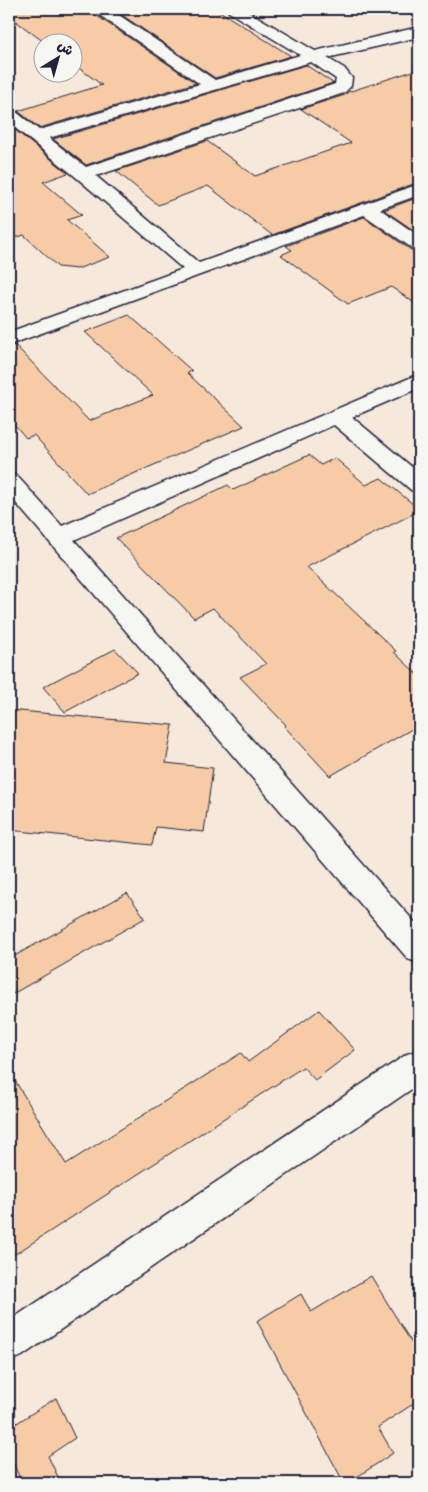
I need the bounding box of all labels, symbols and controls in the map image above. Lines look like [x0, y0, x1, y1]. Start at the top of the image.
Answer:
north arrow [32, 32, 82, 82]
text: ش [52, 36, 77, 62]

